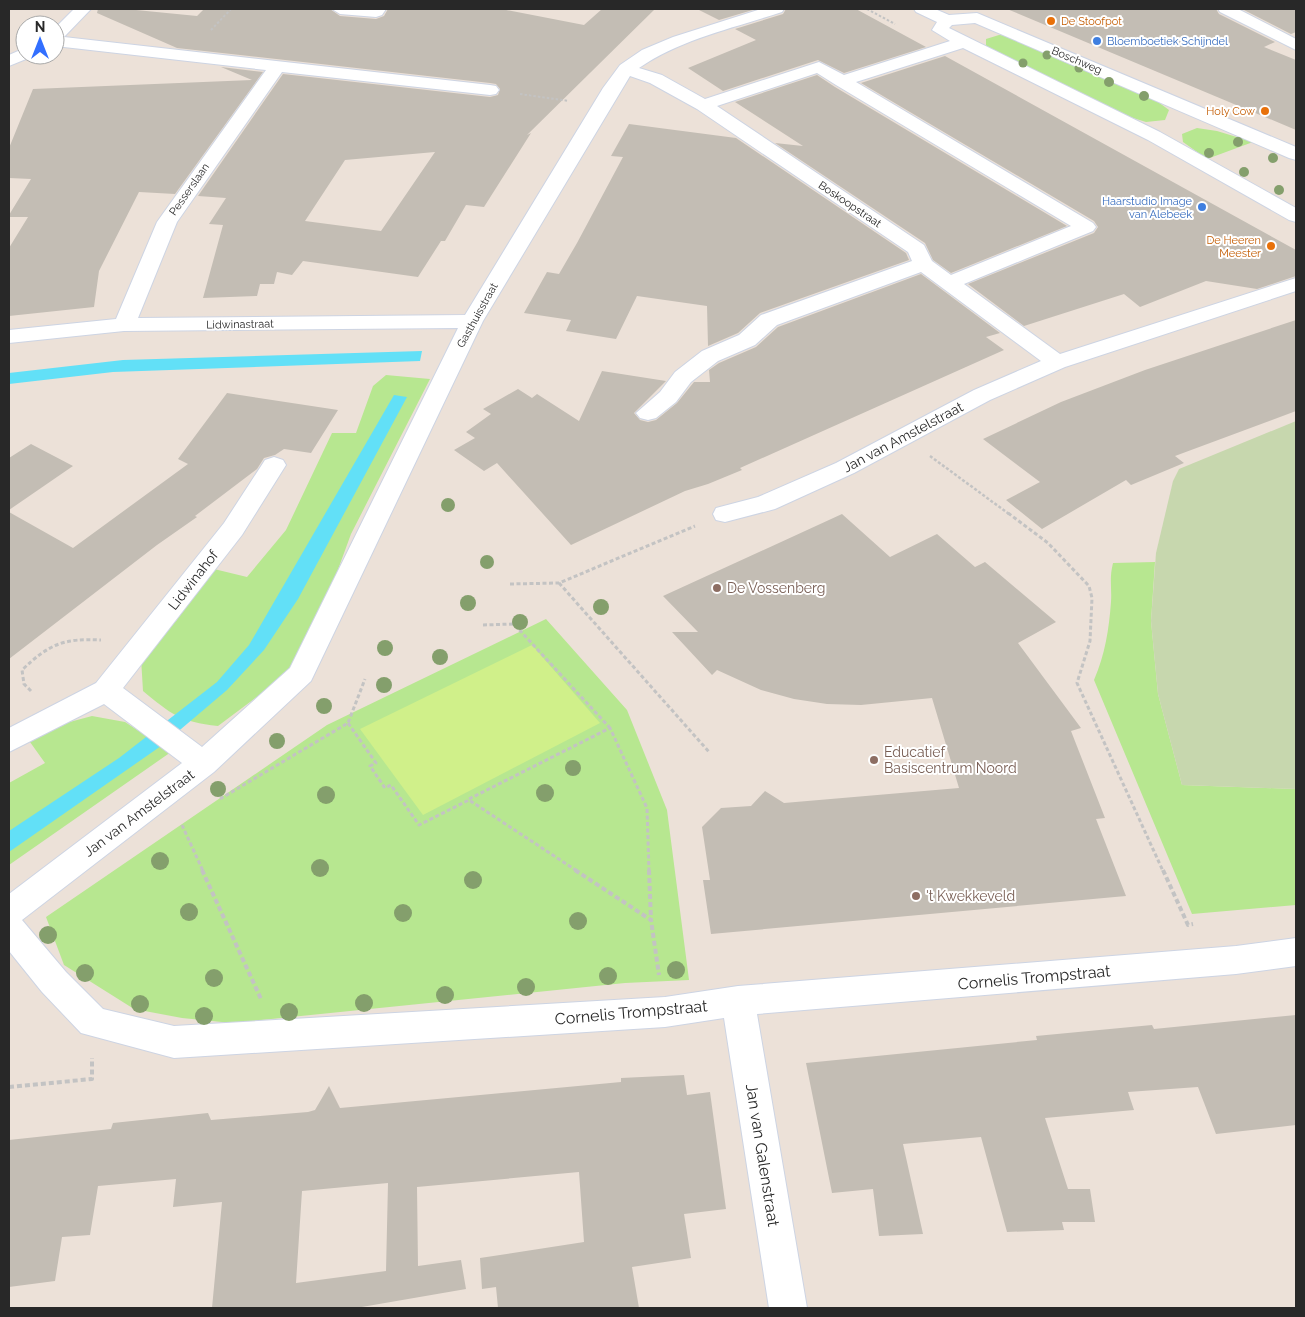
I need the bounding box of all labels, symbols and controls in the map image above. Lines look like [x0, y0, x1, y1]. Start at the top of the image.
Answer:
north arrow [15, 15, 65, 65]
marker: De Stoofpot [1045, 15, 1057, 27]
place label: De Stoofpot [1061, 15, 1122, 28]
text: N [35, 19, 45, 35]
marker: Bloemboetiek Schijndel [1091, 35, 1103, 47]
place label: Bloemboetiek Schijndel [1107, 35, 1228, 48]
street label: Boschweg [1050, 44, 1104, 77]
place label: Holy Cow [1206, 105, 1255, 118]
marker: Holy Cow [1259, 105, 1271, 117]
street label: Pesserslaan [167, 161, 212, 218]
street label: Boskoopstraat [816, 179, 884, 230]
place label: Haarstudio Image van Alebeek [1102, 195, 1193, 221]
marker: Haarstudio Image van Alebeek [1196, 201, 1208, 213]
place label: De Heeren Meester [1206, 234, 1261, 260]
marker: De Heeren Meester [1265, 240, 1277, 252]
street label: Gasthuisstraat [454, 280, 501, 350]
street label: Lidwinastraat [206, 317, 274, 332]
street label: Jan van Amstelstraat [840, 398, 966, 475]
street label: Lidwinahof [165, 546, 222, 613]
place label: De Vossenberg [727, 580, 825, 596]
marker: De Vossenberg [711, 582, 723, 594]
place label: Educatief Basiscentrum Noord [884, 744, 1017, 776]
marker: Educatief Basiscentrum Noord [868, 754, 880, 766]
street label: Jan van Amstelstraat [81, 766, 197, 860]
place label: 't Kwekkeveld [926, 888, 1015, 904]
marker: 't Kwekkeveld [910, 890, 922, 902]
street label: Cornelis Trompstraat [957, 961, 1112, 994]
street label: Cornelis Trompstraat [554, 996, 709, 1029]
street label: Jan van Galenstraat [742, 1082, 783, 1228]

